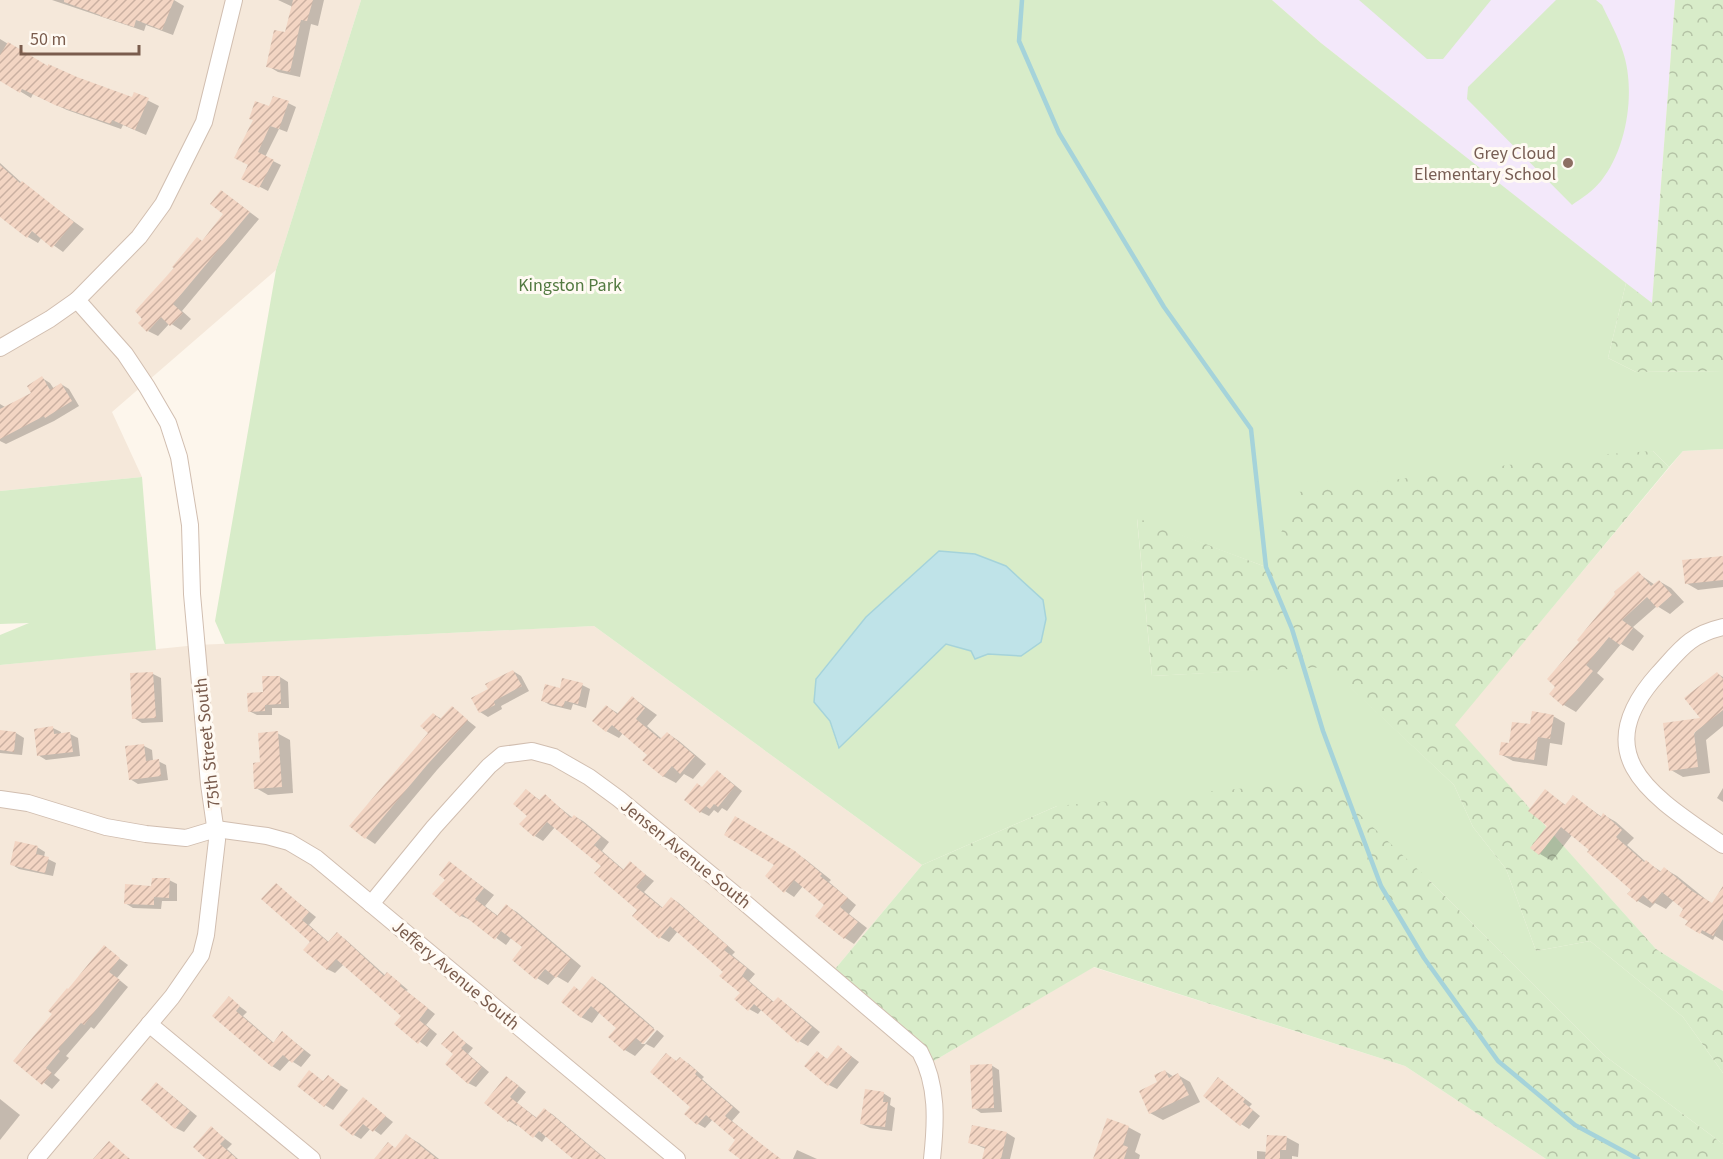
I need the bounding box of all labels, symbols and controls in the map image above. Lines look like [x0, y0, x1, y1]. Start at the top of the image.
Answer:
scale bar [21, 18, 140, 56]
text: 50 m [30, 27, 66, 52]
place label: Grey Cloud Elementary School [1414, 141, 1556, 187]
marker: Grey Cloud Elementary School [1561, 156, 1575, 170]
park label: Kingston Park [518, 273, 622, 298]
street label: 75th Street South [188, 676, 227, 809]
street label: Jensen Avenue South [615, 794, 756, 915]
street label: Jeffery Avenue South [387, 915, 525, 1036]

